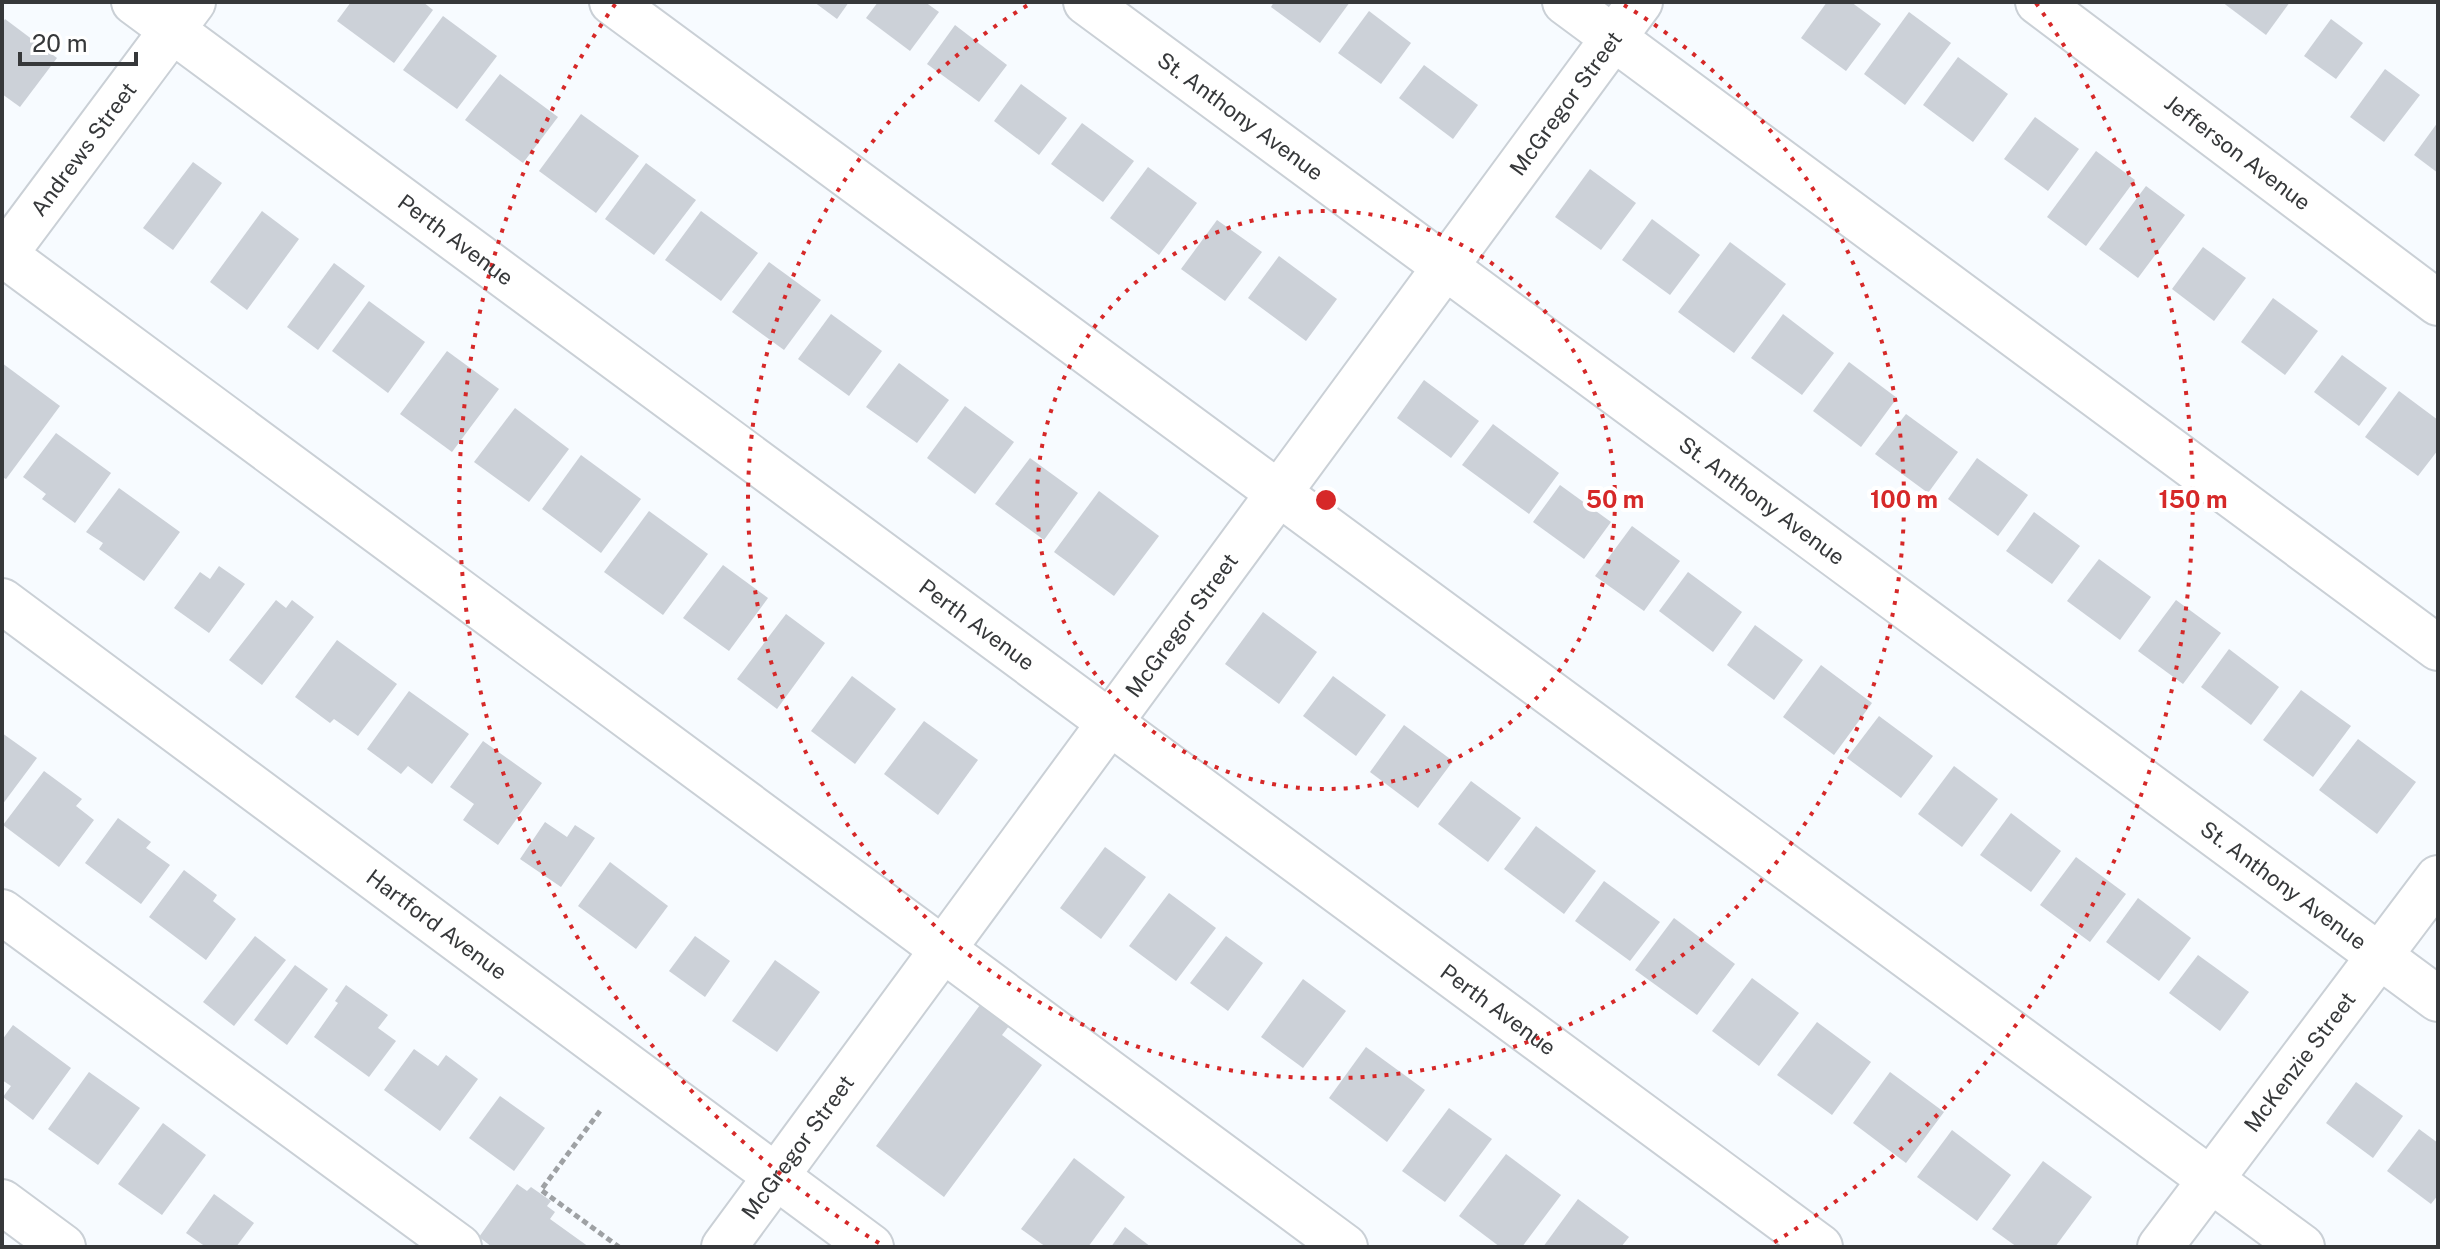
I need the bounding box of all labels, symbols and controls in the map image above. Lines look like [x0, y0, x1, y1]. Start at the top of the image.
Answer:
scale bar [20, 16, 136, 66]
street label: McGregor Street [1504, 26, 1627, 180]
text: 20 m [32, 29, 88, 57]
street label: St. Anthony Avenue [1152, 46, 1329, 186]
street label: Andrews Street [25, 77, 142, 221]
street label: Jefferson Avenue [2160, 89, 2316, 216]
street label: Perth Avenue [393, 189, 519, 291]
street label: St. Anthony Avenue [1674, 431, 1850, 570]
text: 50 m [1586, 485, 1644, 513]
text: 100 m [1870, 485, 1938, 513]
text: 150 m [2159, 485, 2227, 513]
centre of rings [1312, 486, 1340, 514]
street label: McGregor Street [1120, 548, 1243, 702]
street label: Perth Avenue [914, 573, 1040, 676]
street label: St. Anthony Avenue [2196, 815, 2372, 955]
street label: Hartford Avenue [362, 864, 512, 985]
street label: Perth Avenue [1436, 958, 1561, 1061]
street label: McKenzie Street [2238, 987, 2361, 1137]
street label: McGregor Street [736, 1070, 859, 1224]

